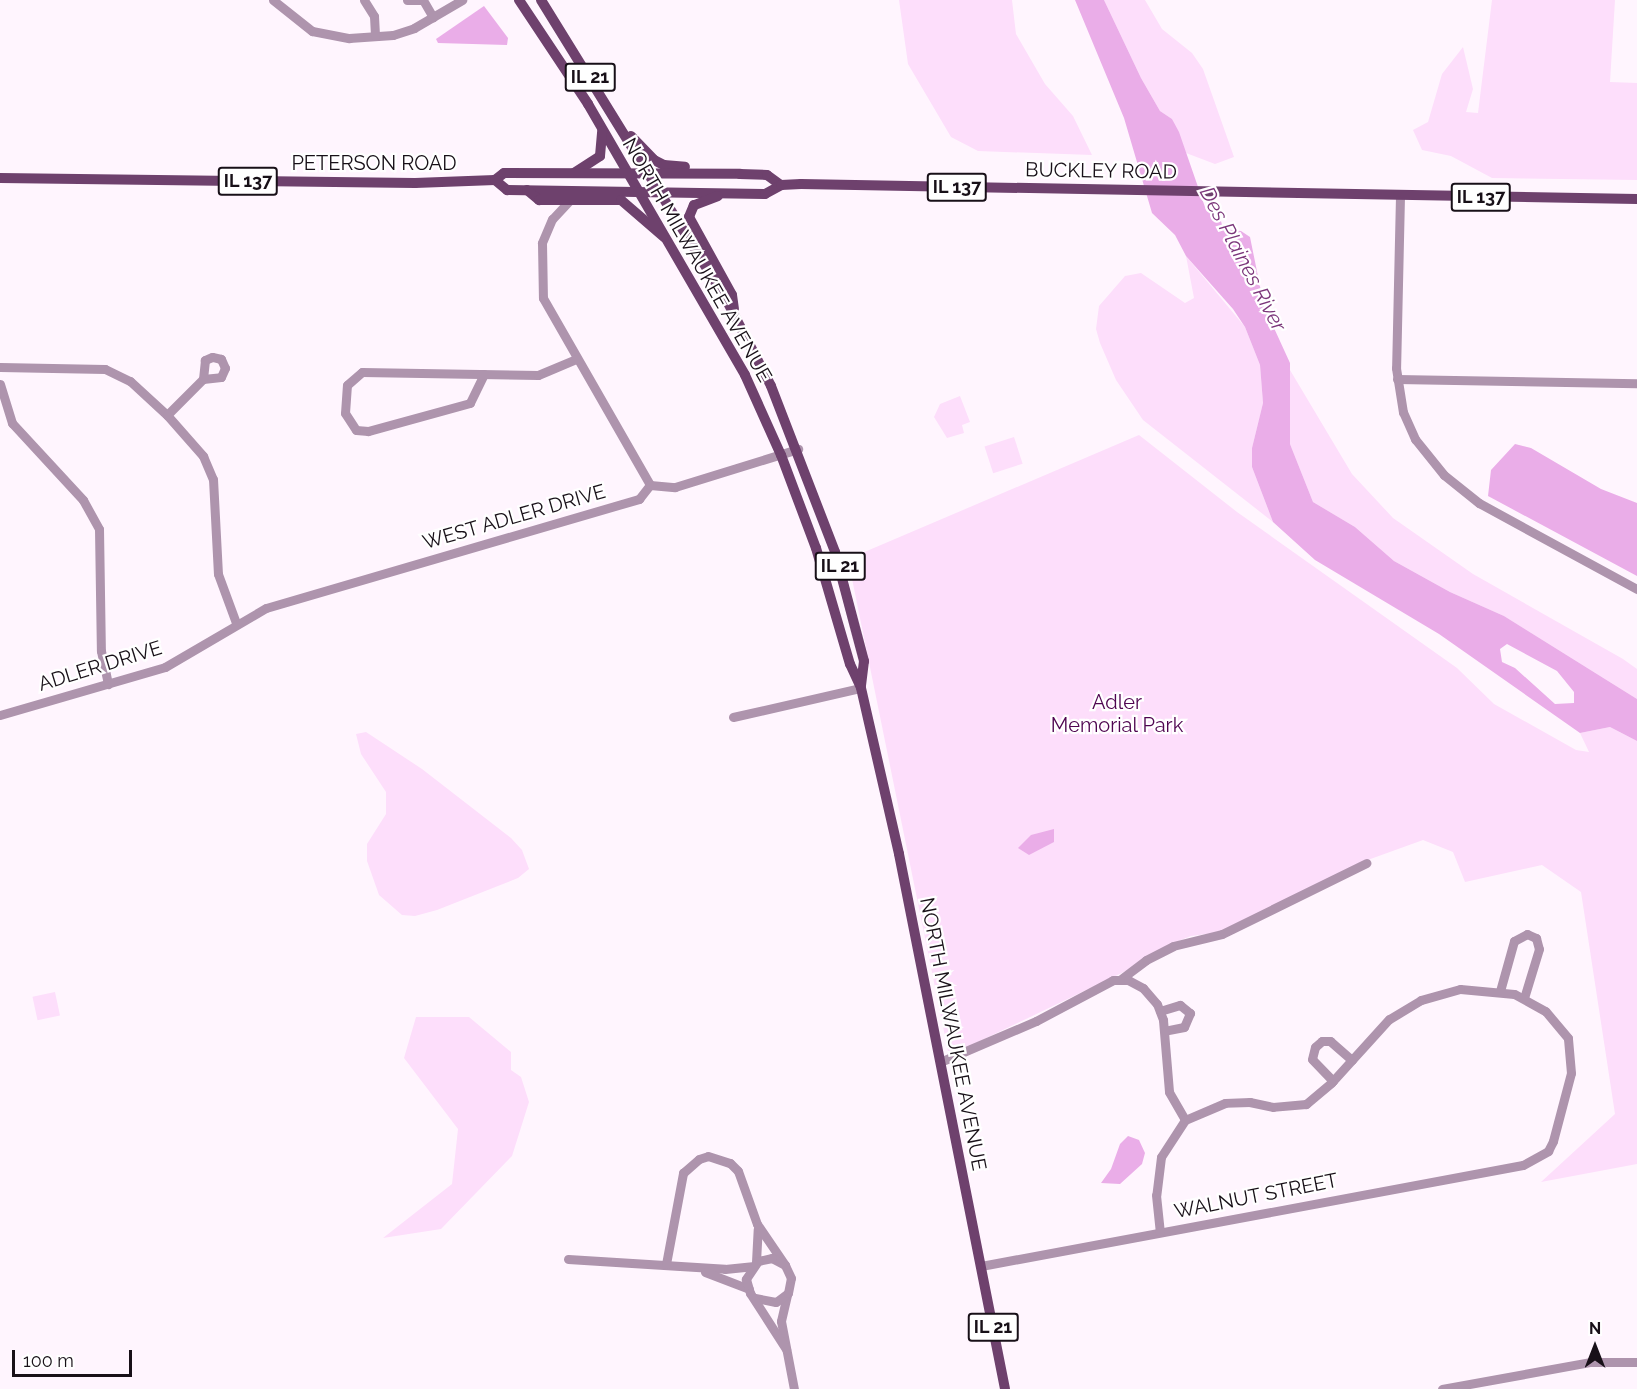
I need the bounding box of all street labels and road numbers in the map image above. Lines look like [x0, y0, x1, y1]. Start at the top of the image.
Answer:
road number: IL 21 [563, 62, 617, 92]
street label: NORTH MILWAUKEE AVENUE [617, 133, 777, 387]
street label: PETERSON ROAD [291, 151, 457, 175]
street label: BUCKLEY ROAD [1025, 158, 1177, 184]
road number: IL 137 [216, 166, 280, 196]
road number: IL 137 [926, 172, 988, 202]
road number: IL 137 [1450, 182, 1512, 212]
street label: WEST ADLER DRIVE [419, 479, 609, 555]
road number: IL 21 [813, 551, 867, 581]
street label: ADLER DRIVE [35, 636, 165, 696]
street label: NORTH MILWAUKEE AVENUE [915, 895, 991, 1173]
street label: WALNUT STREET [1172, 1168, 1340, 1224]
road number: IL 21 [966, 1312, 1020, 1342]

